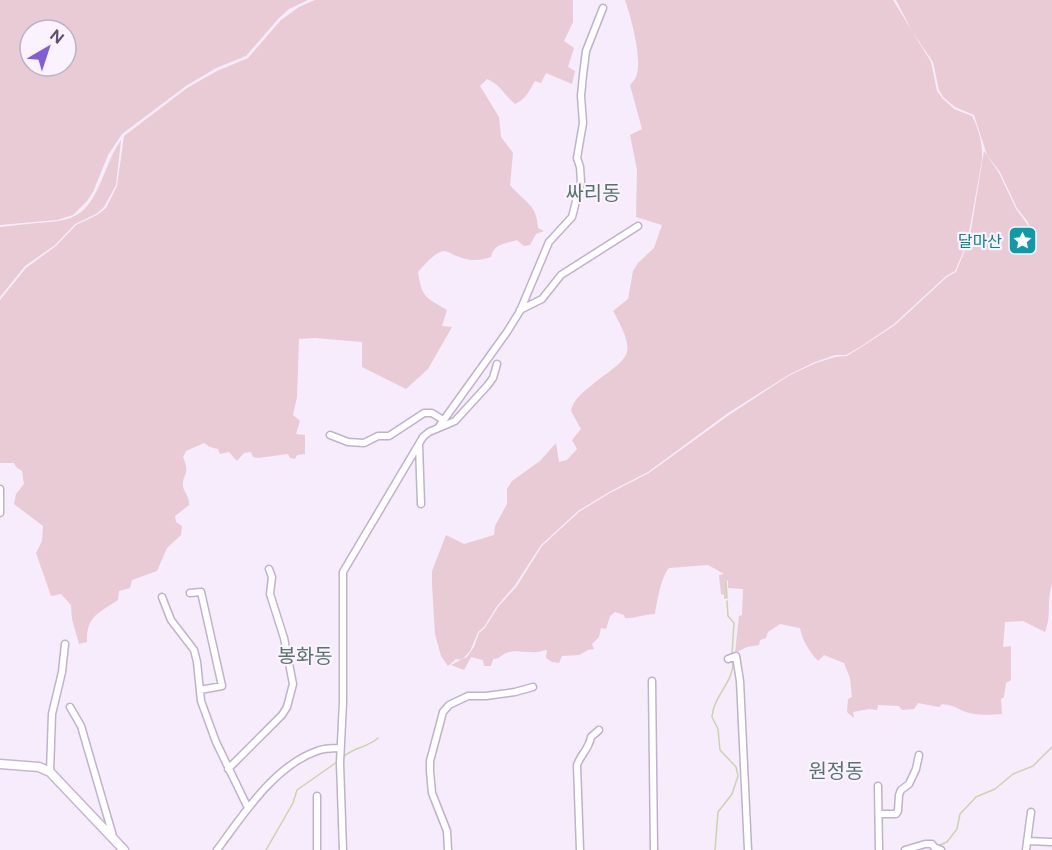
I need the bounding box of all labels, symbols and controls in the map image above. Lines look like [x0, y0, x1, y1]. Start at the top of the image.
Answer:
north arrow [18, 18, 78, 78]
text: N [46, 25, 68, 48]
district label: 싸리동 [565, 181, 621, 205]
place icon: 달마산 [1007, 225, 1039, 257]
place label: 달마산 [958, 232, 1002, 251]
district label: 봉화동 [277, 644, 333, 668]
district label: 원정동 [808, 759, 864, 783]

